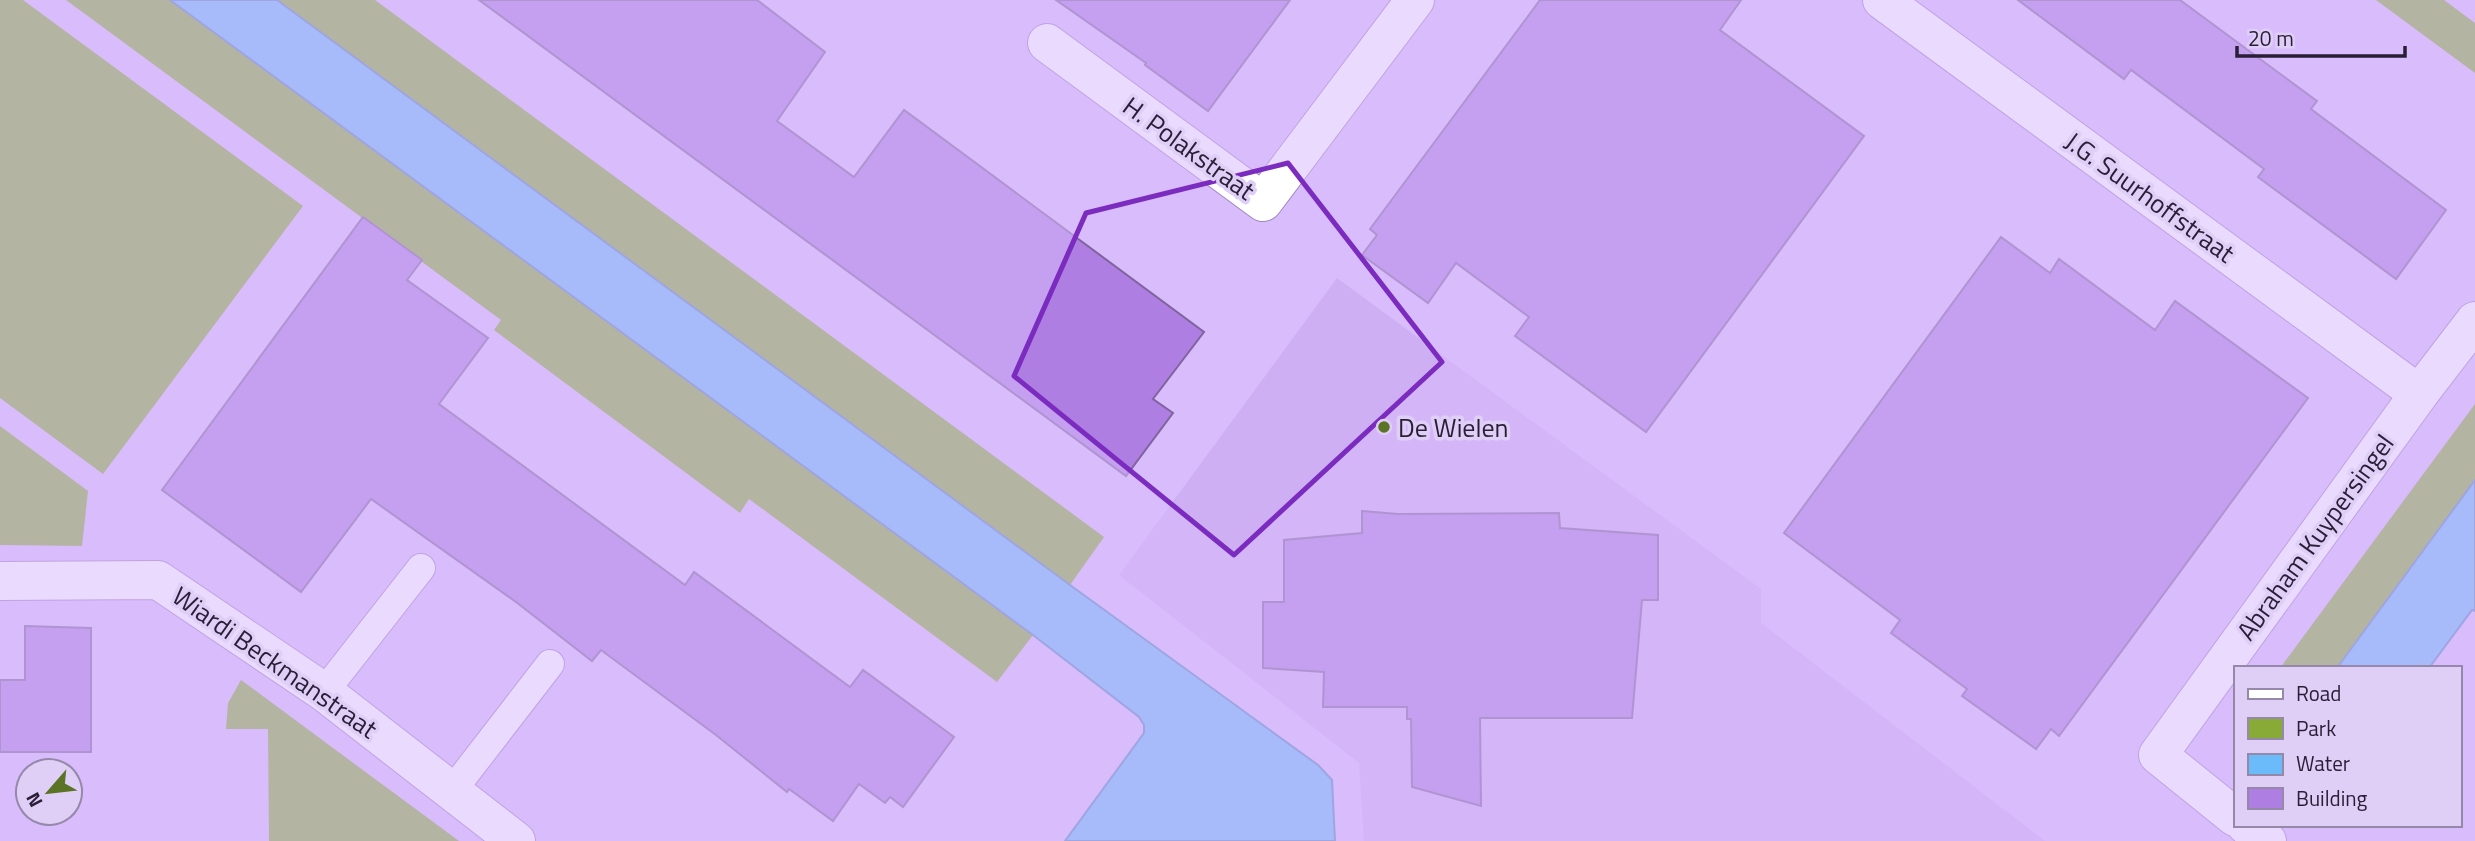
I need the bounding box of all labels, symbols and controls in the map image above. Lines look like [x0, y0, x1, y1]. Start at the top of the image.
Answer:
scale bar [2237, 14, 2405, 58]
text: 20 m [2248, 22, 2294, 54]
street label: H. Polakstraat [1115, 87, 1263, 209]
street label: J.G. Suurhoffstraat [2057, 122, 2243, 272]
place label: De Wielen [1398, 408, 1509, 447]
marker: De Wielen [1376, 419, 1392, 435]
street label: Abraham Kuypersingel [2227, 426, 2403, 648]
street label: Wiardi Beckmanstraat [164, 576, 386, 748]
legend [2234, 666, 2461, 827]
text: Road [2296, 677, 2341, 709]
text: Park [2296, 712, 2336, 744]
text: Water [2296, 747, 2350, 779]
north arrow [14, 757, 84, 827]
text: Building [2296, 782, 2368, 814]
text: N [18, 788, 49, 813]

